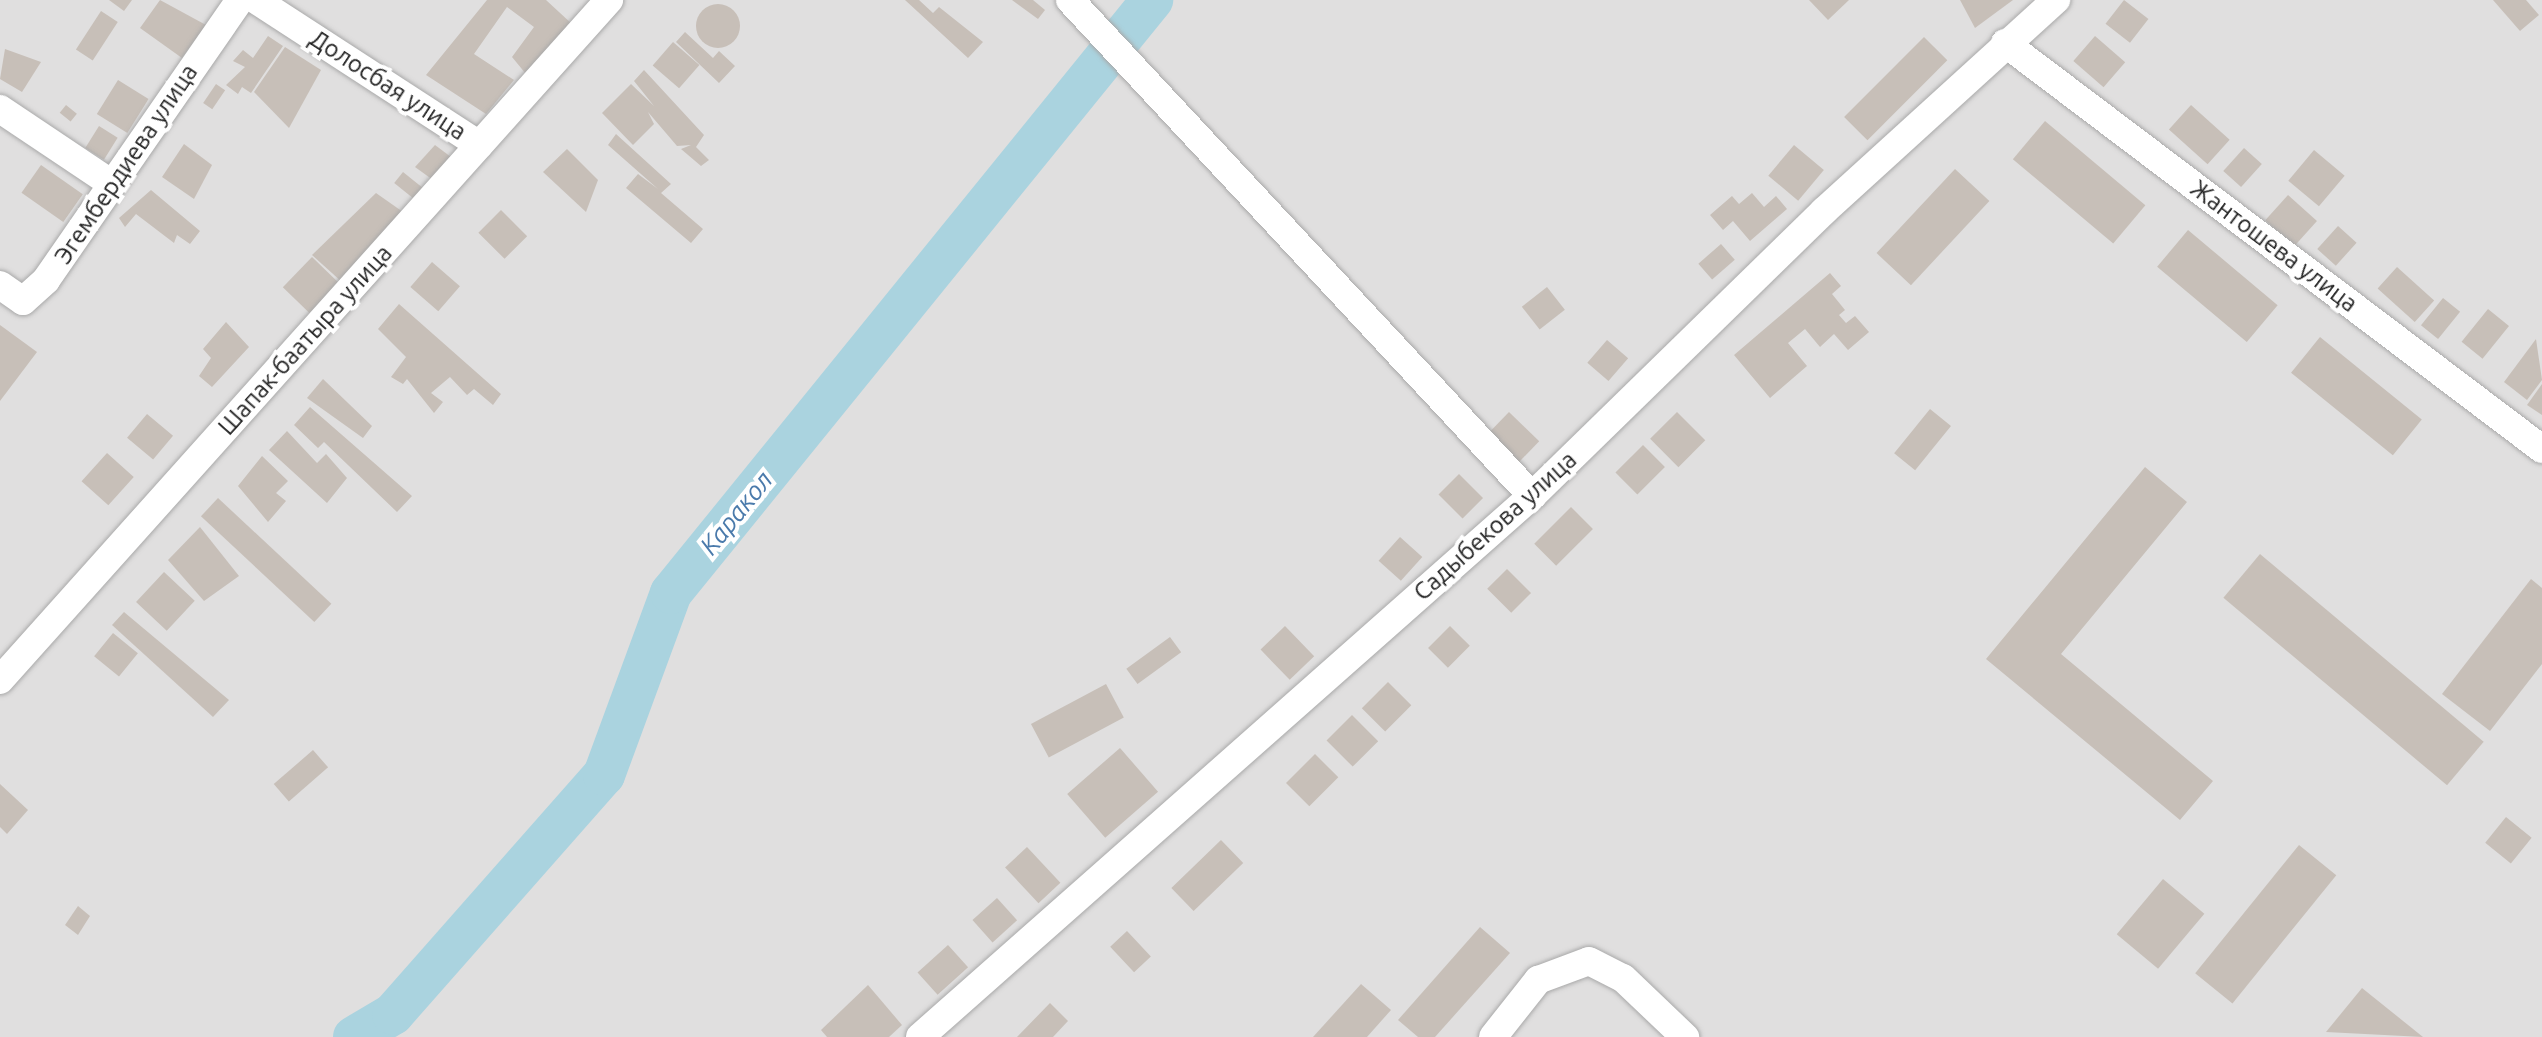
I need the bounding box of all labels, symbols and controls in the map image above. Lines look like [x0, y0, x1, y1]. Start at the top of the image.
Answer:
street label: Долосбая улица [304, 24, 472, 146]
street label: Эгембердиева улица [48, 59, 204, 269]
street label: Жантошева улица [2185, 174, 2363, 318]
street label: Шапак-баатыра улица [212, 239, 398, 441]
street label: Садыбекова улица [1408, 445, 1582, 607]
water label: Каракол [693, 465, 779, 561]

